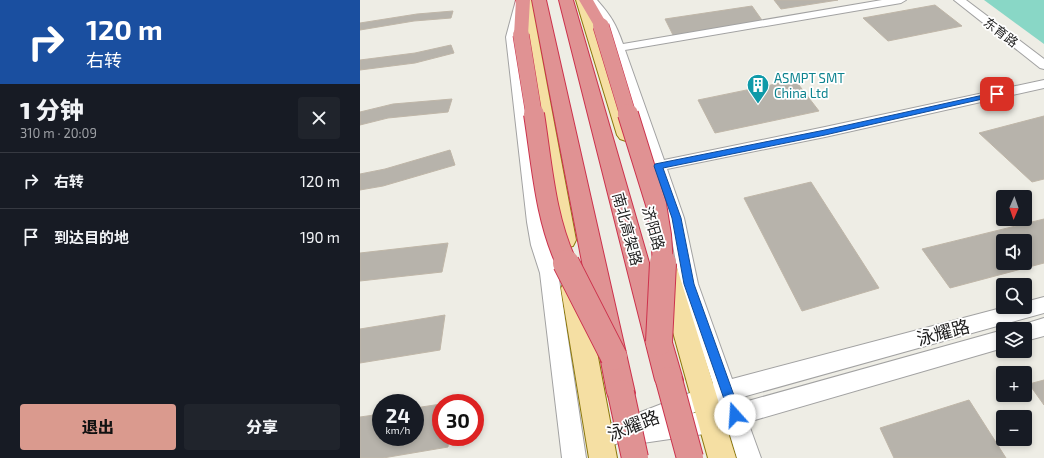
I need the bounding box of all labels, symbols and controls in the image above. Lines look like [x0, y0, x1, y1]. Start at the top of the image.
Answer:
text: 120 m [86, 12, 163, 46]
street label: 东育路 [981, 14, 1021, 50]
icon: right [20, 16, 72, 68]
text: 右转 [86, 49, 122, 71]
place label: ASMPT SMT China Ltd [774, 70, 845, 101]
building icon: ASMPT SMT China Ltd [745, 72, 771, 105]
pin [980, 77, 1014, 111]
icon: arrive [986, 83, 1008, 105]
text: 1 分钟 [20, 95, 84, 124]
button: close [298, 97, 340, 139]
text: 310 m · 20:09 [20, 125, 97, 141]
icon: right [20, 170, 42, 192]
text: 右转 [54, 172, 84, 190]
text: 120 m [300, 172, 340, 190]
street label: 南北高架路 [610, 190, 646, 268]
north arrow [996, 190, 1032, 226]
map controls [996, 190, 1032, 446]
street label: 济阳路 [639, 204, 669, 252]
icon: arrive [20, 226, 42, 248]
text: 到达目的地 [54, 228, 129, 246]
text: 190 m [300, 228, 340, 246]
button: sound [996, 234, 1032, 270]
button: search [996, 278, 1032, 314]
street label: 泳耀路 [914, 314, 972, 350]
button: layers [996, 322, 1032, 358]
button: + [996, 366, 1032, 402]
speed limit sign: 30 [432, 394, 484, 446]
position arrow [714, 394, 756, 436]
text: 24 [386, 403, 410, 427]
button: 退出 [20, 404, 176, 450]
button: 分享 [184, 404, 340, 450]
street label: 泳耀路 [604, 405, 662, 445]
button: − [996, 410, 1032, 446]
text: km/h [386, 424, 410, 436]

